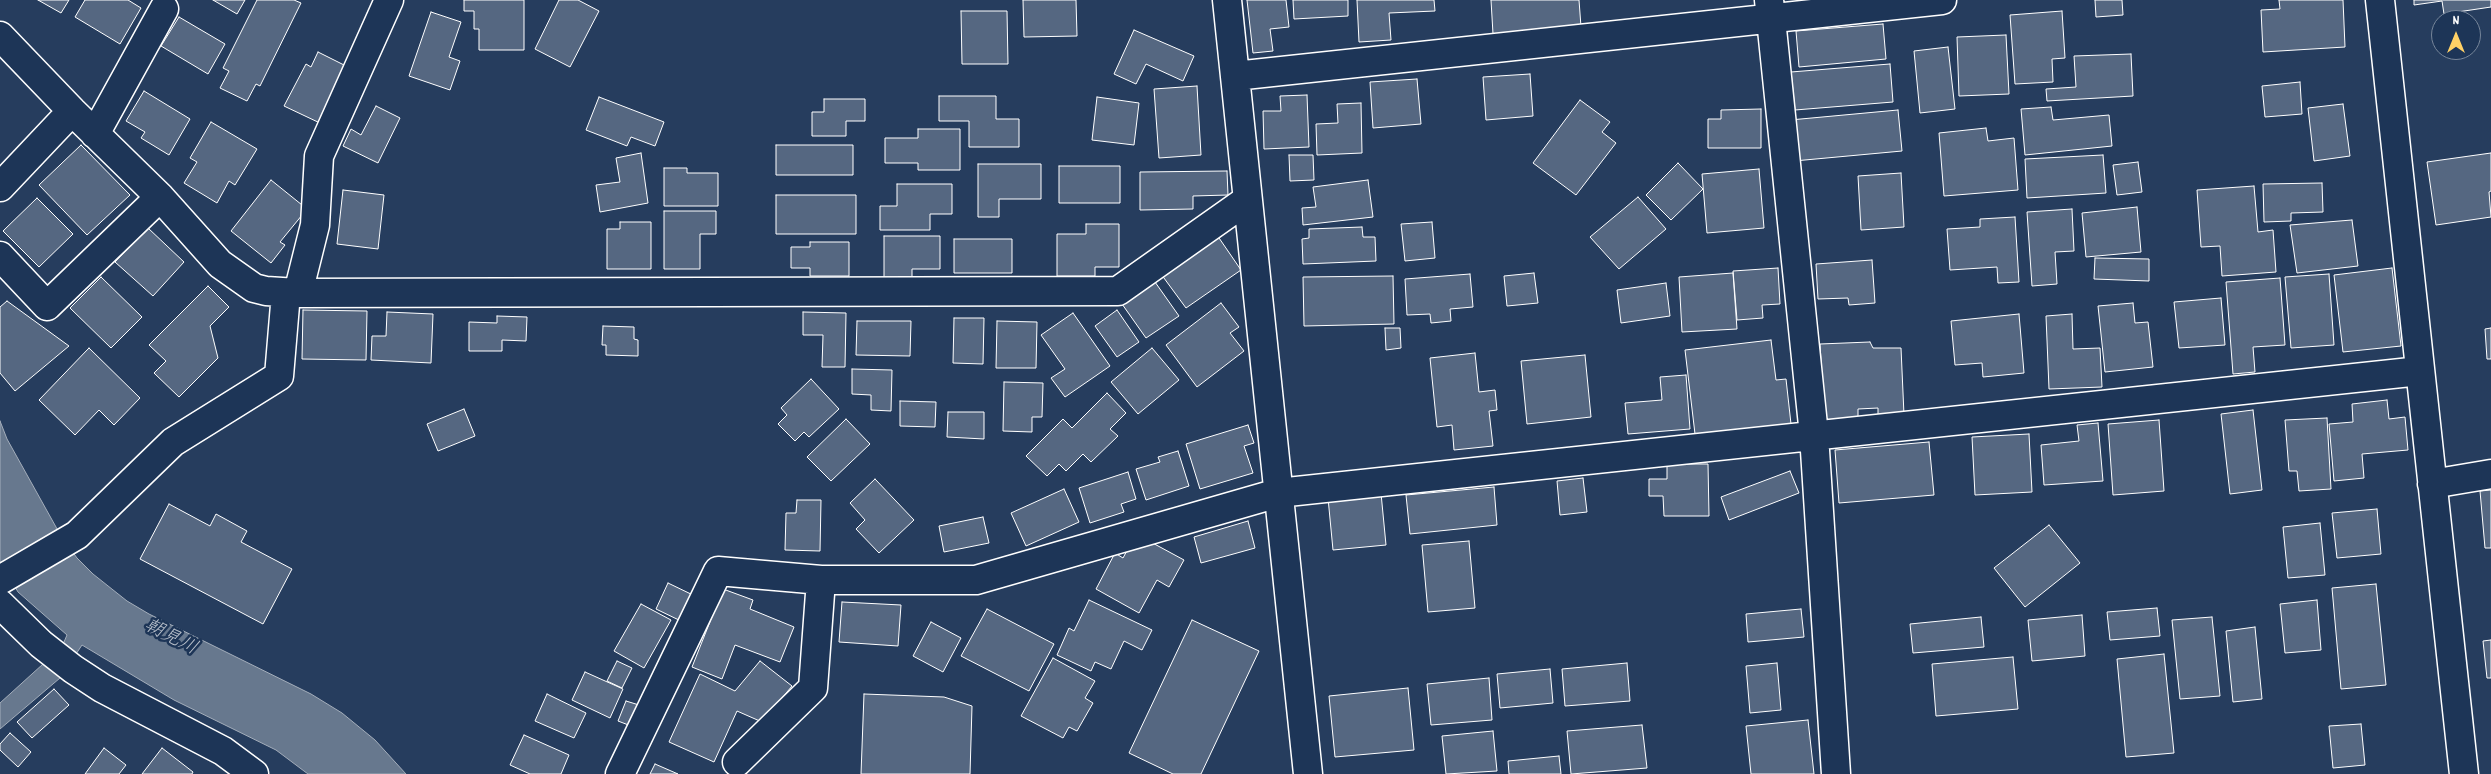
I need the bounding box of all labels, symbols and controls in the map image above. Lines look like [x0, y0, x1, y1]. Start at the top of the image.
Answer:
north arrow [2431, 10, 2481, 60]
text: N [2453, 11, 2459, 31]
water label: 朝見川 [139, 616, 201, 662]

